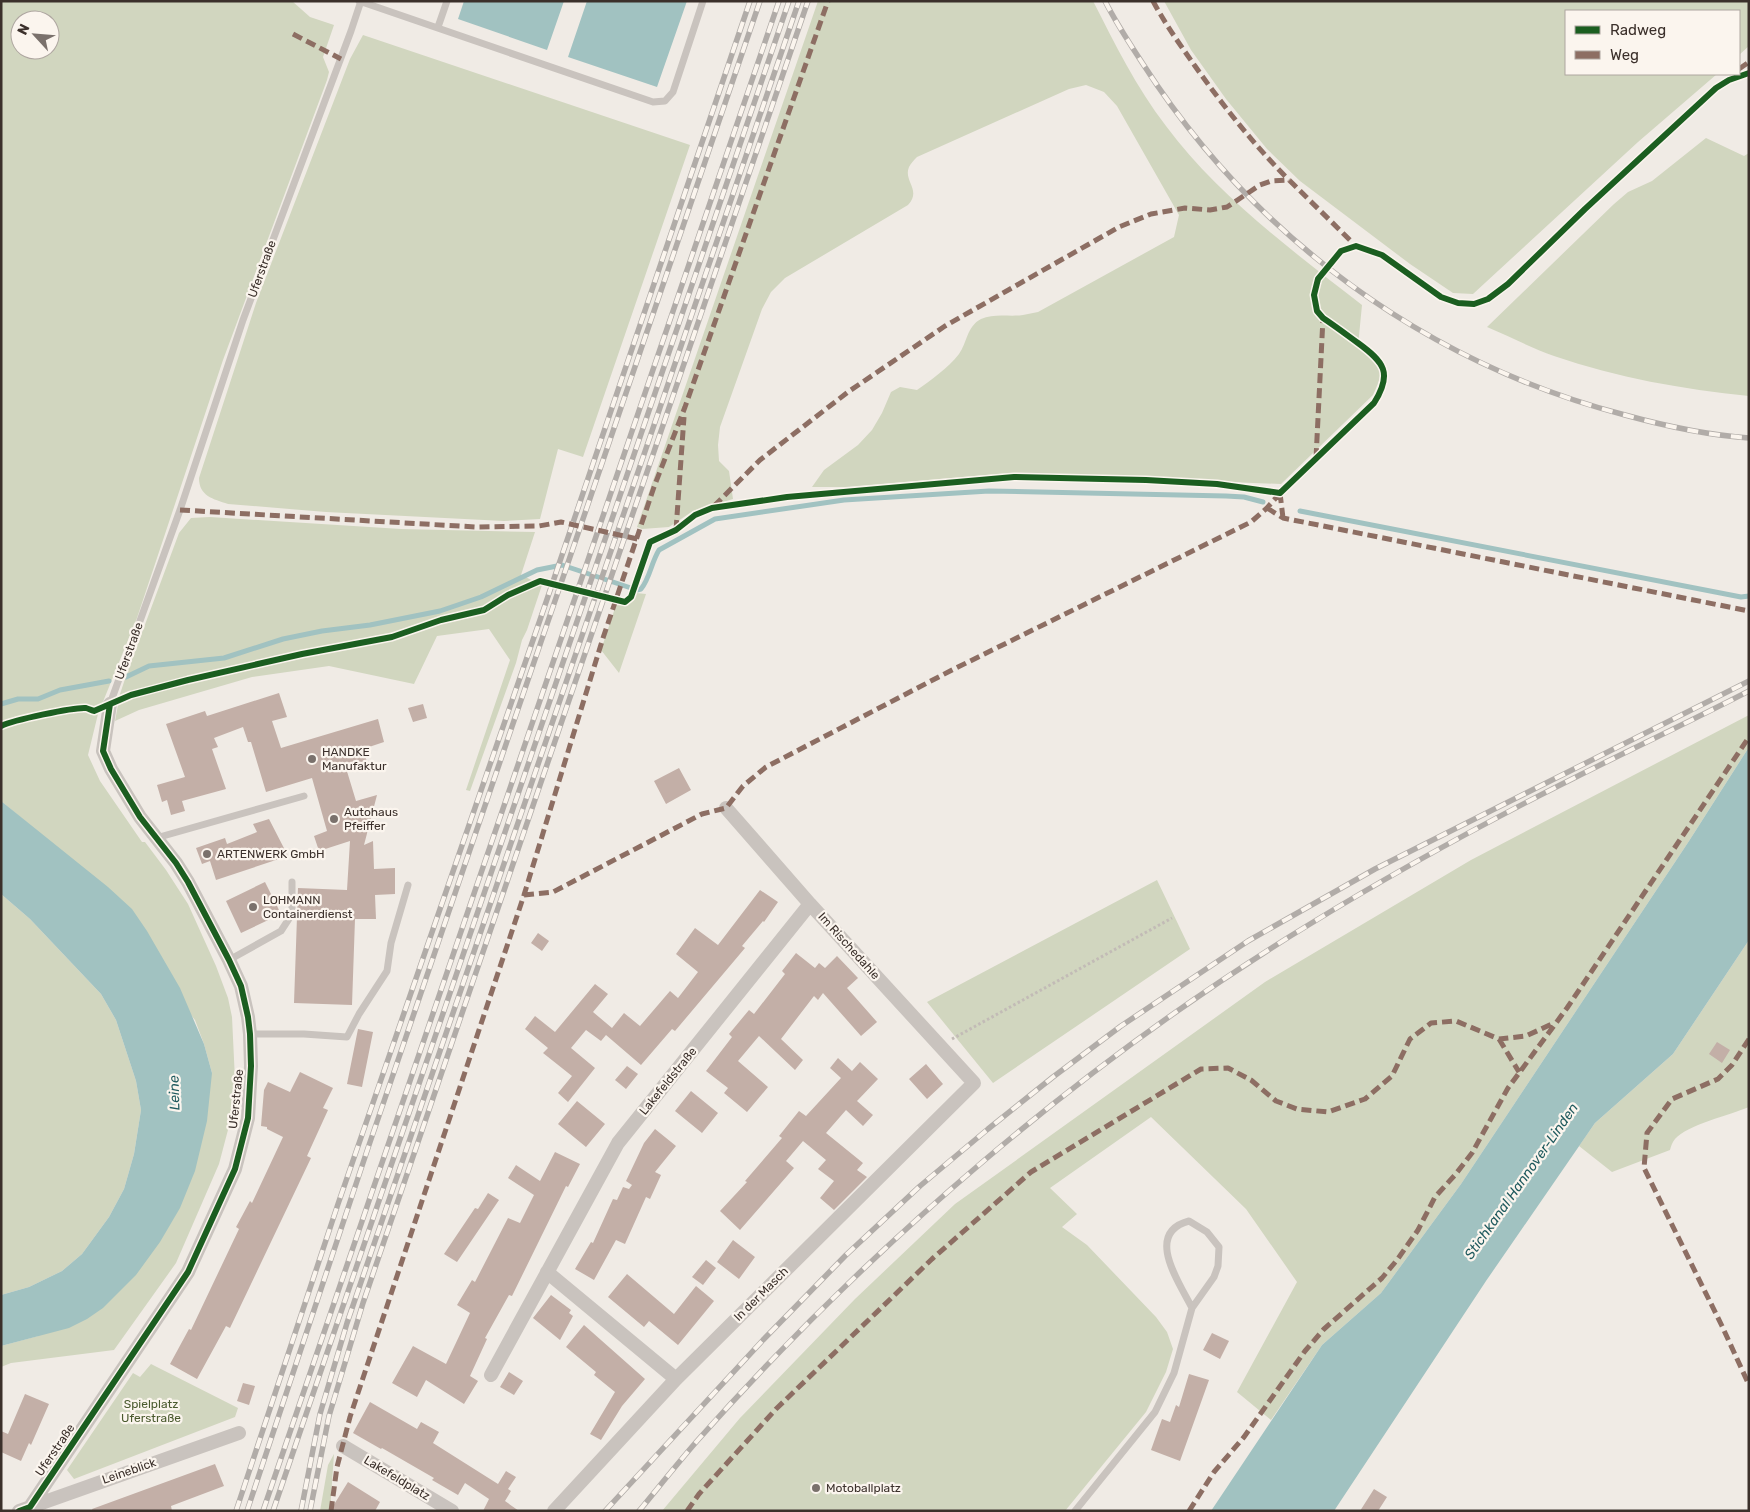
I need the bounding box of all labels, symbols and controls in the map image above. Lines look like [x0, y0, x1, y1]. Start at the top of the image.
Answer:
north arrow [10, 10, 60, 60]
legend [1565, 10, 1740, 75]
text: N [14, 21, 34, 38]
text: Radweg [1610, 21, 1666, 39]
text: Weg [1610, 46, 1639, 64]
street label: Uferstraße [245, 238, 279, 300]
street label: Uferstraße [112, 620, 146, 682]
place label: HANDKE Manufaktur [322, 745, 387, 773]
marker: HANDKE Manufaktur [306, 753, 318, 765]
place label: Autohaus Pfeiffer [344, 805, 398, 833]
marker: Autohaus Pfeiffer [328, 813, 340, 825]
place label: ARTENWERK GmbH [217, 847, 325, 861]
marker: ARTENWERK GmbH [201, 848, 213, 860]
place label: LOHMANN Containerdienst [263, 893, 353, 921]
marker: LOHMANN Containerdienst [247, 901, 259, 913]
street label: Im Rischedahle [815, 910, 883, 983]
street label: Lakefeldstraße [636, 1044, 700, 1118]
street label: Uferstraße [226, 1068, 246, 1130]
water label: Leine [165, 1075, 184, 1111]
water label: Stichkanal Hannover-Linden [1461, 1100, 1582, 1263]
street label: In der Masch [731, 1264, 791, 1324]
park label: Spielplatz Uferstraße [121, 1397, 181, 1425]
street label: Uferstraße [32, 1421, 78, 1479]
street label: Lakefeldplatz [361, 1453, 433, 1503]
street label: Leineblick [100, 1455, 159, 1487]
place label: Motoballplatz [826, 1481, 901, 1495]
marker: Motoballplatz [810, 1482, 822, 1494]

